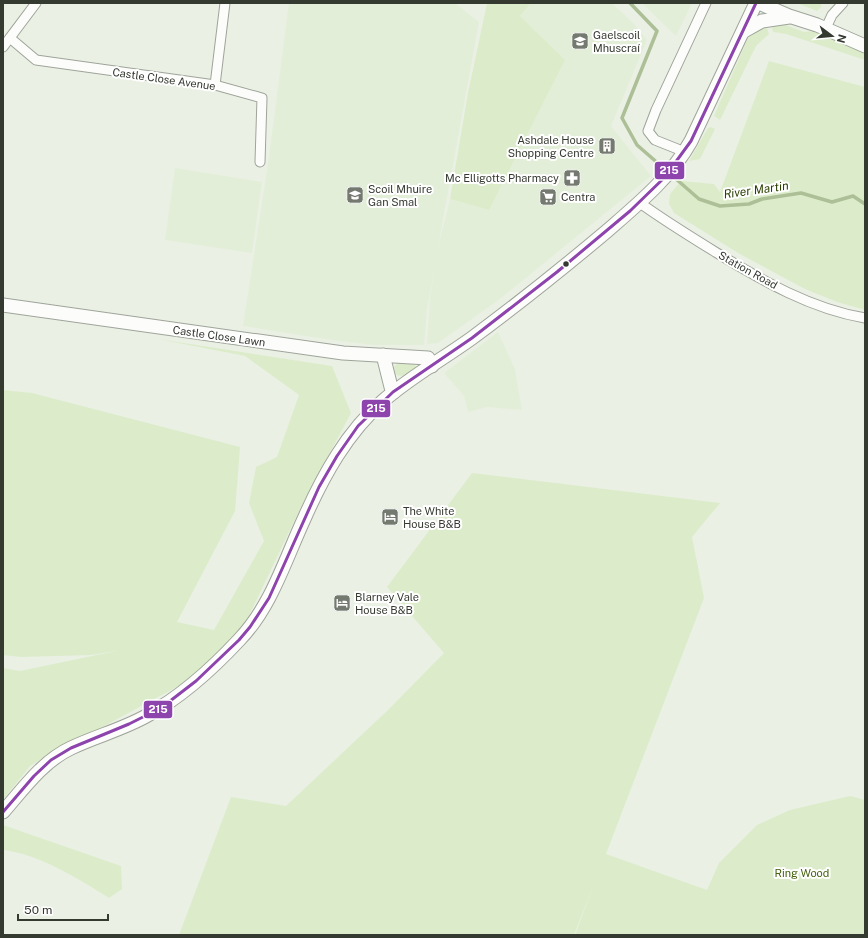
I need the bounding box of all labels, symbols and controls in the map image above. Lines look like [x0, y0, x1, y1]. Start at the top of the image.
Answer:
north arrow [812, 16, 852, 56]
place label: Gaelscoil Mhuscraí [593, 29, 640, 54]
school or university icon: Gaelscoil Mhuscraí [570, 31, 590, 51]
text: N [835, 33, 849, 45]
street label: Castle Close Avenue [112, 66, 216, 92]
place label: Ashdale House Shopping Centre [508, 134, 594, 159]
building icon: Ashdale House Shopping Centre [597, 136, 617, 156]
line badge: 215 [654, 161, 685, 180]
text: 215 [659, 164, 679, 176]
pharmacy icon: Mc Elligotts Pharmacy [562, 168, 582, 188]
place label: Mc Elligotts Pharmacy [445, 172, 559, 184]
water label: River Martin [723, 178, 790, 201]
place label: Scoil Mhuire Gan Smal [368, 183, 432, 208]
school or university icon: Scoil Mhuire Gan Smal [345, 185, 365, 205]
supermarket icon: Centra [538, 187, 558, 207]
place label: Centra [561, 191, 595, 203]
street label: Station Road [716, 249, 780, 291]
unlabelled marker [561, 259, 571, 269]
street label: Castle Close Lawn [172, 324, 266, 348]
line badge: 215 [361, 399, 391, 418]
text: 215 [366, 402, 386, 414]
place label: The White House B&B [403, 505, 461, 530]
hotel icon: The White House B&B [380, 507, 400, 527]
place label: Blarney Vale House B&B [355, 591, 419, 616]
hotel icon: Blarney Vale House B&B [332, 593, 352, 613]
line badge: 215 [143, 700, 173, 719]
text: 215 [148, 703, 168, 715]
park label: Ring Wood [775, 867, 829, 879]
scale bar [18, 896, 108, 922]
text: 50 m [24, 903, 52, 917]

